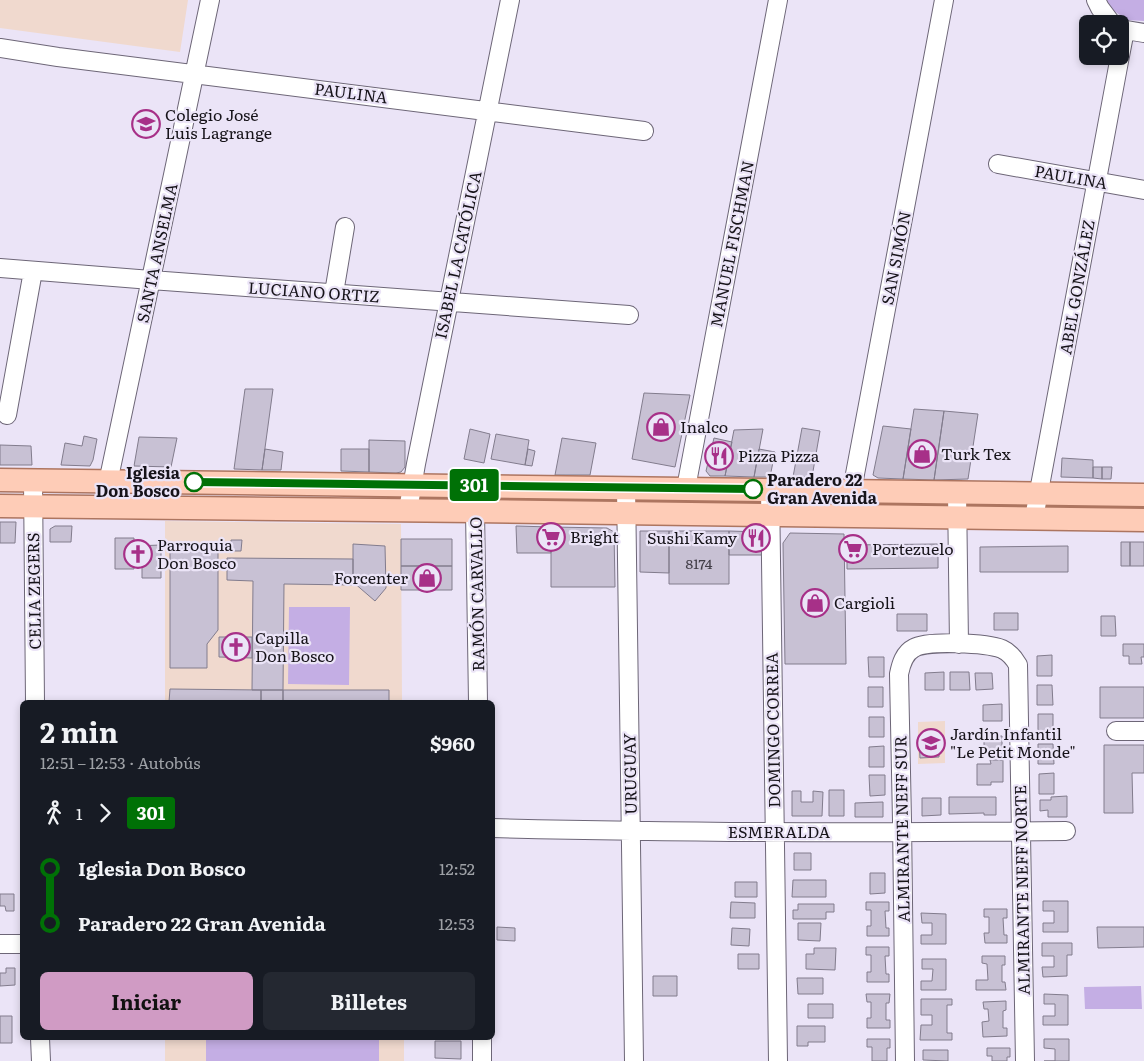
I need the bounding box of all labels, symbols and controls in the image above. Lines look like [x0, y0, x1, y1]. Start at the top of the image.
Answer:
map controls [1079, 15, 1129, 65]
button: locate [1079, 15, 1129, 65]
street label: PAULINA [313, 76, 389, 108]
place label: Colegio José Luis Lagrange [165, 102, 272, 144]
school or university icon: Colegio José Luis Lagrange [131, 109, 161, 139]
street label: MANUEL FISCHMAN [703, 158, 759, 329]
street label: PAULINA [1033, 158, 1110, 194]
street label: ISABEL LA CATÓLICA [428, 168, 487, 341]
street label: SANTA ANSELMA [130, 181, 183, 325]
street label: SAN SIMÓN [874, 209, 916, 307]
street label: ABEL GONZÁLEZ [1052, 218, 1100, 356]
street label: LUCIANO ORTIZ [248, 274, 381, 308]
shop icon: Inalco [646, 412, 676, 442]
place label: Inalco [680, 414, 728, 438]
shop icon: Turk Tex [907, 439, 937, 469]
restaurant icon: Pizza Pizza [704, 441, 734, 471]
place label: Turk Tex [941, 441, 1012, 465]
place label: Pizza Pizza [738, 443, 820, 467]
place label: Iglesia Don Bosco [96, 460, 181, 502]
place label: Paradero 22 Gran Avenida [767, 467, 878, 509]
line badge: 301 [445, 469, 503, 501]
text: 301 [460, 471, 488, 498]
marker: Iglesia Don Bosco [184, 472, 204, 492]
marker: Paradero 22 Gran Avenida [743, 479, 763, 499]
street label: RAMÓN CARVALLO [463, 516, 489, 672]
supermarket icon: Bright [536, 522, 566, 552]
restaurant icon: Sushi Kamy [741, 523, 771, 553]
place label: Bright [570, 524, 619, 548]
place label: Sushi Kamy [647, 525, 738, 549]
street label: CELIA ZEGERS [20, 532, 46, 650]
place label: Parroquia Don Bosco [157, 532, 236, 574]
supermarket icon: Portezuelo [838, 534, 868, 564]
place label: Portezuelo [872, 536, 954, 560]
church icon: Parroquia Don Bosco [123, 539, 153, 569]
house number: 8174 [686, 553, 713, 573]
shop icon: Forcenter [412, 563, 442, 593]
place label: Forcenter [334, 565, 408, 589]
shop icon: Cargioli [800, 588, 830, 618]
place label: Cargioli [834, 590, 895, 614]
place label: Capilla Don Bosco [255, 625, 334, 667]
church icon: Capilla Don Bosco [221, 632, 251, 662]
street label: DOMINGO CORREA [759, 652, 785, 808]
text: 2 min [40, 710, 118, 752]
place label: Jardín Infantil "Le Petit Monde" [950, 721, 1076, 763]
school or university icon: Jardín Infantil "Le Petit Monde" [916, 728, 946, 758]
text: $960 [430, 729, 475, 757]
street label: URUGUAY [616, 732, 642, 815]
street label: ALMIRANTE NEFF SUR [887, 735, 915, 923]
text: 12:51 – 12:53 · Autobús [40, 750, 201, 774]
street label: ALMIRANTE NEFF NORTE [1007, 785, 1035, 995]
icon: walk [40, 799, 68, 827]
icon: forward [91, 799, 119, 827]
text: 301 [137, 799, 165, 826]
text: 1 [76, 801, 83, 825]
street label: ESMERALDA [728, 819, 831, 843]
text: Iglesia Don Bosco [78, 854, 246, 882]
text: 12:52 [439, 856, 475, 880]
text: Paradero 22 Gran Avenida [78, 909, 326, 937]
text: 12:53 [438, 911, 475, 935]
button: Iniciar [40, 972, 253, 1030]
button: Billetes [263, 972, 475, 1030]

